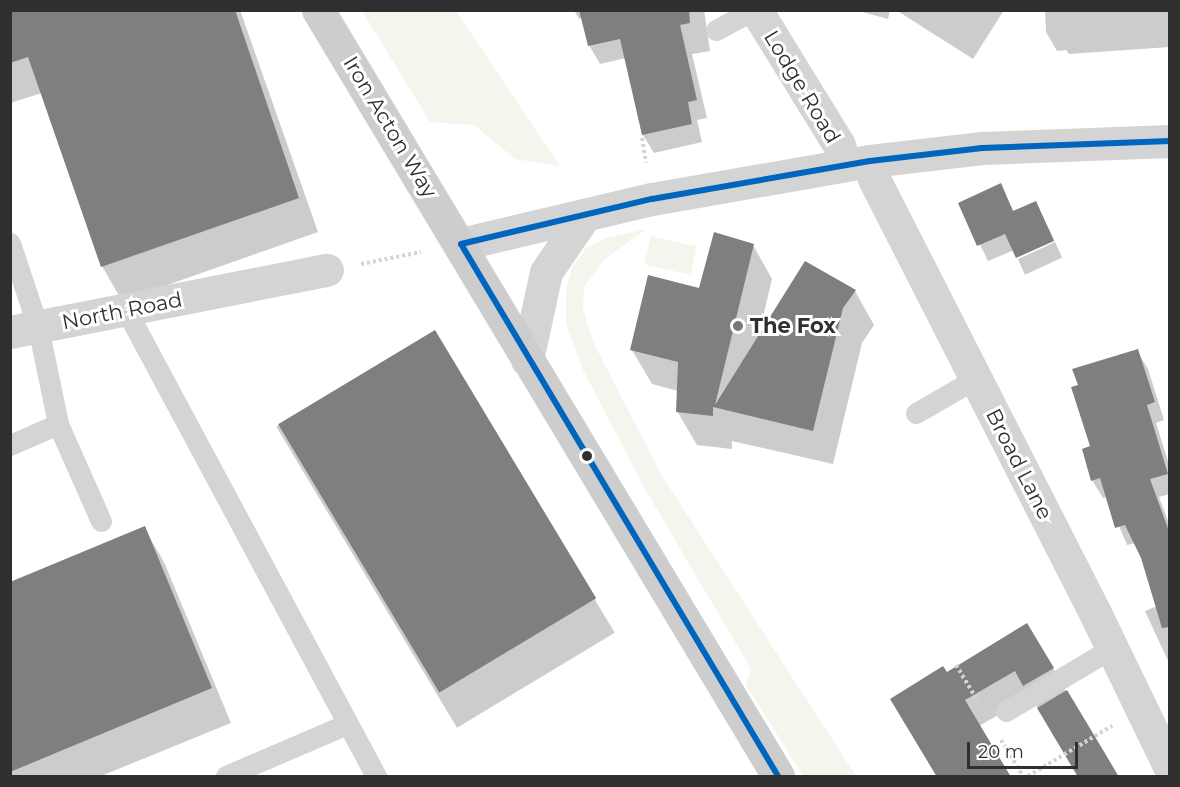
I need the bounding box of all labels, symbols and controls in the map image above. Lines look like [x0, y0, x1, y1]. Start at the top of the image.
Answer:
street label: Lodge Road [758, 26, 846, 148]
street label: Iron Acton Way [338, 52, 442, 202]
street label: North Road [60, 287, 184, 335]
place label: The Fox [750, 313, 836, 339]
marker: The Fox [731, 319, 745, 333]
street label: Broad Lane [980, 404, 1058, 524]
unlabelled marker [581, 450, 593, 462]
scale bar [970, 730, 1081, 768]
text: 20 m [978, 741, 1024, 763]

